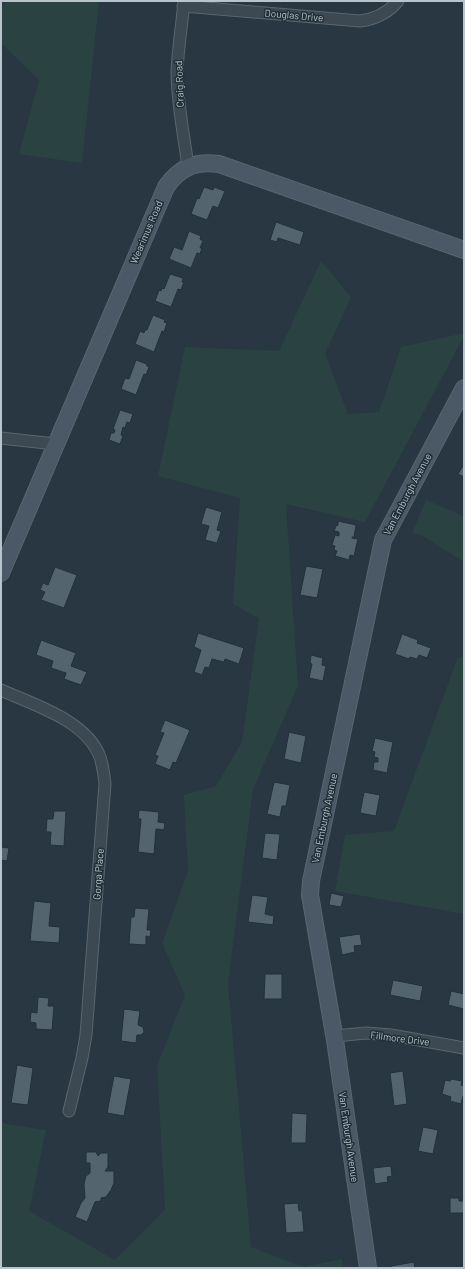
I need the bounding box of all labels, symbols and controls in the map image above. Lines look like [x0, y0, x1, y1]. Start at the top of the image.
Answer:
street label: Douglas Drive [264, 6, 324, 24]
street label: Craig Road [172, 60, 186, 108]
street label: Wearimus Road [127, 199, 165, 265]
street label: Van Emburgh Avenue [380, 451, 434, 537]
street label: Van Emburgh Avenue [309, 772, 339, 864]
street label: Gorga Place [90, 848, 106, 900]
street label: Fillmore Drive [370, 1028, 430, 1048]
street label: Van Emburgh Avenue [337, 1091, 361, 1183]

